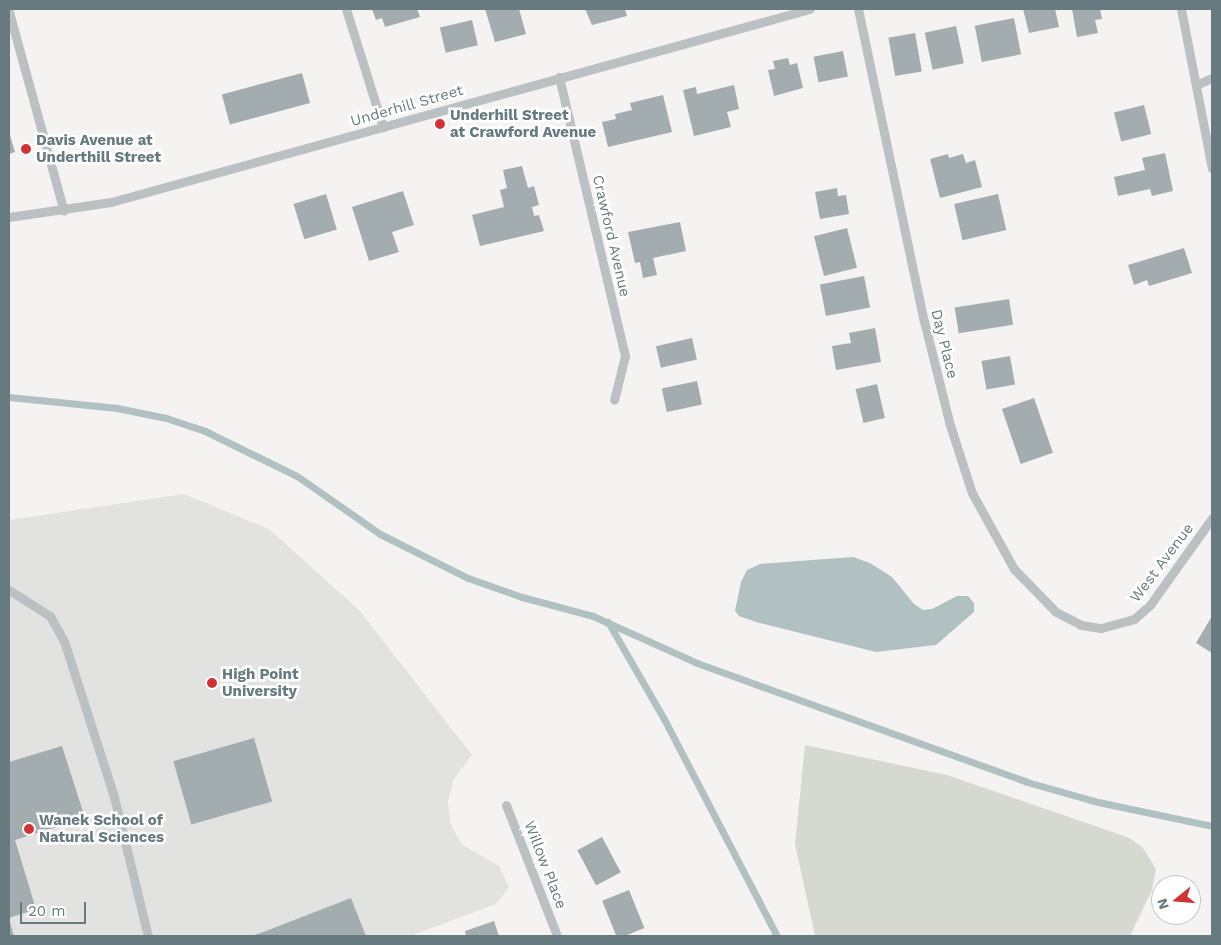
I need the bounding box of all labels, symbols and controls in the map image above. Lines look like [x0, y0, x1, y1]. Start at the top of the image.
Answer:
street label: Underhill Street [348, 81, 466, 131]
place label: Underhill Street at Crawford Avenue [450, 106, 597, 141]
marker: Underhill Street at Crawford Avenue [434, 118, 446, 130]
place label: Davis Avenue at Underthill Street [36, 131, 161, 166]
marker: Davis Avenue at Underthill Street [20, 143, 32, 155]
street label: Crawford Avenue [588, 173, 634, 299]
street label: Day Place [927, 307, 961, 381]
street label: West Avenue [1126, 520, 1198, 606]
place label: High Point University [222, 665, 298, 700]
marker: High Point University [206, 677, 218, 689]
place label: Wanek School of Natural Sciences [39, 811, 164, 846]
street label: Willow Place [520, 818, 570, 912]
marker: Wanek School of Natural Sciences [23, 823, 35, 835]
north arrow [1151, 875, 1201, 925]
scale bar [22, 892, 89, 924]
text: N [1153, 897, 1172, 911]
text: 20 m [28, 902, 66, 920]

